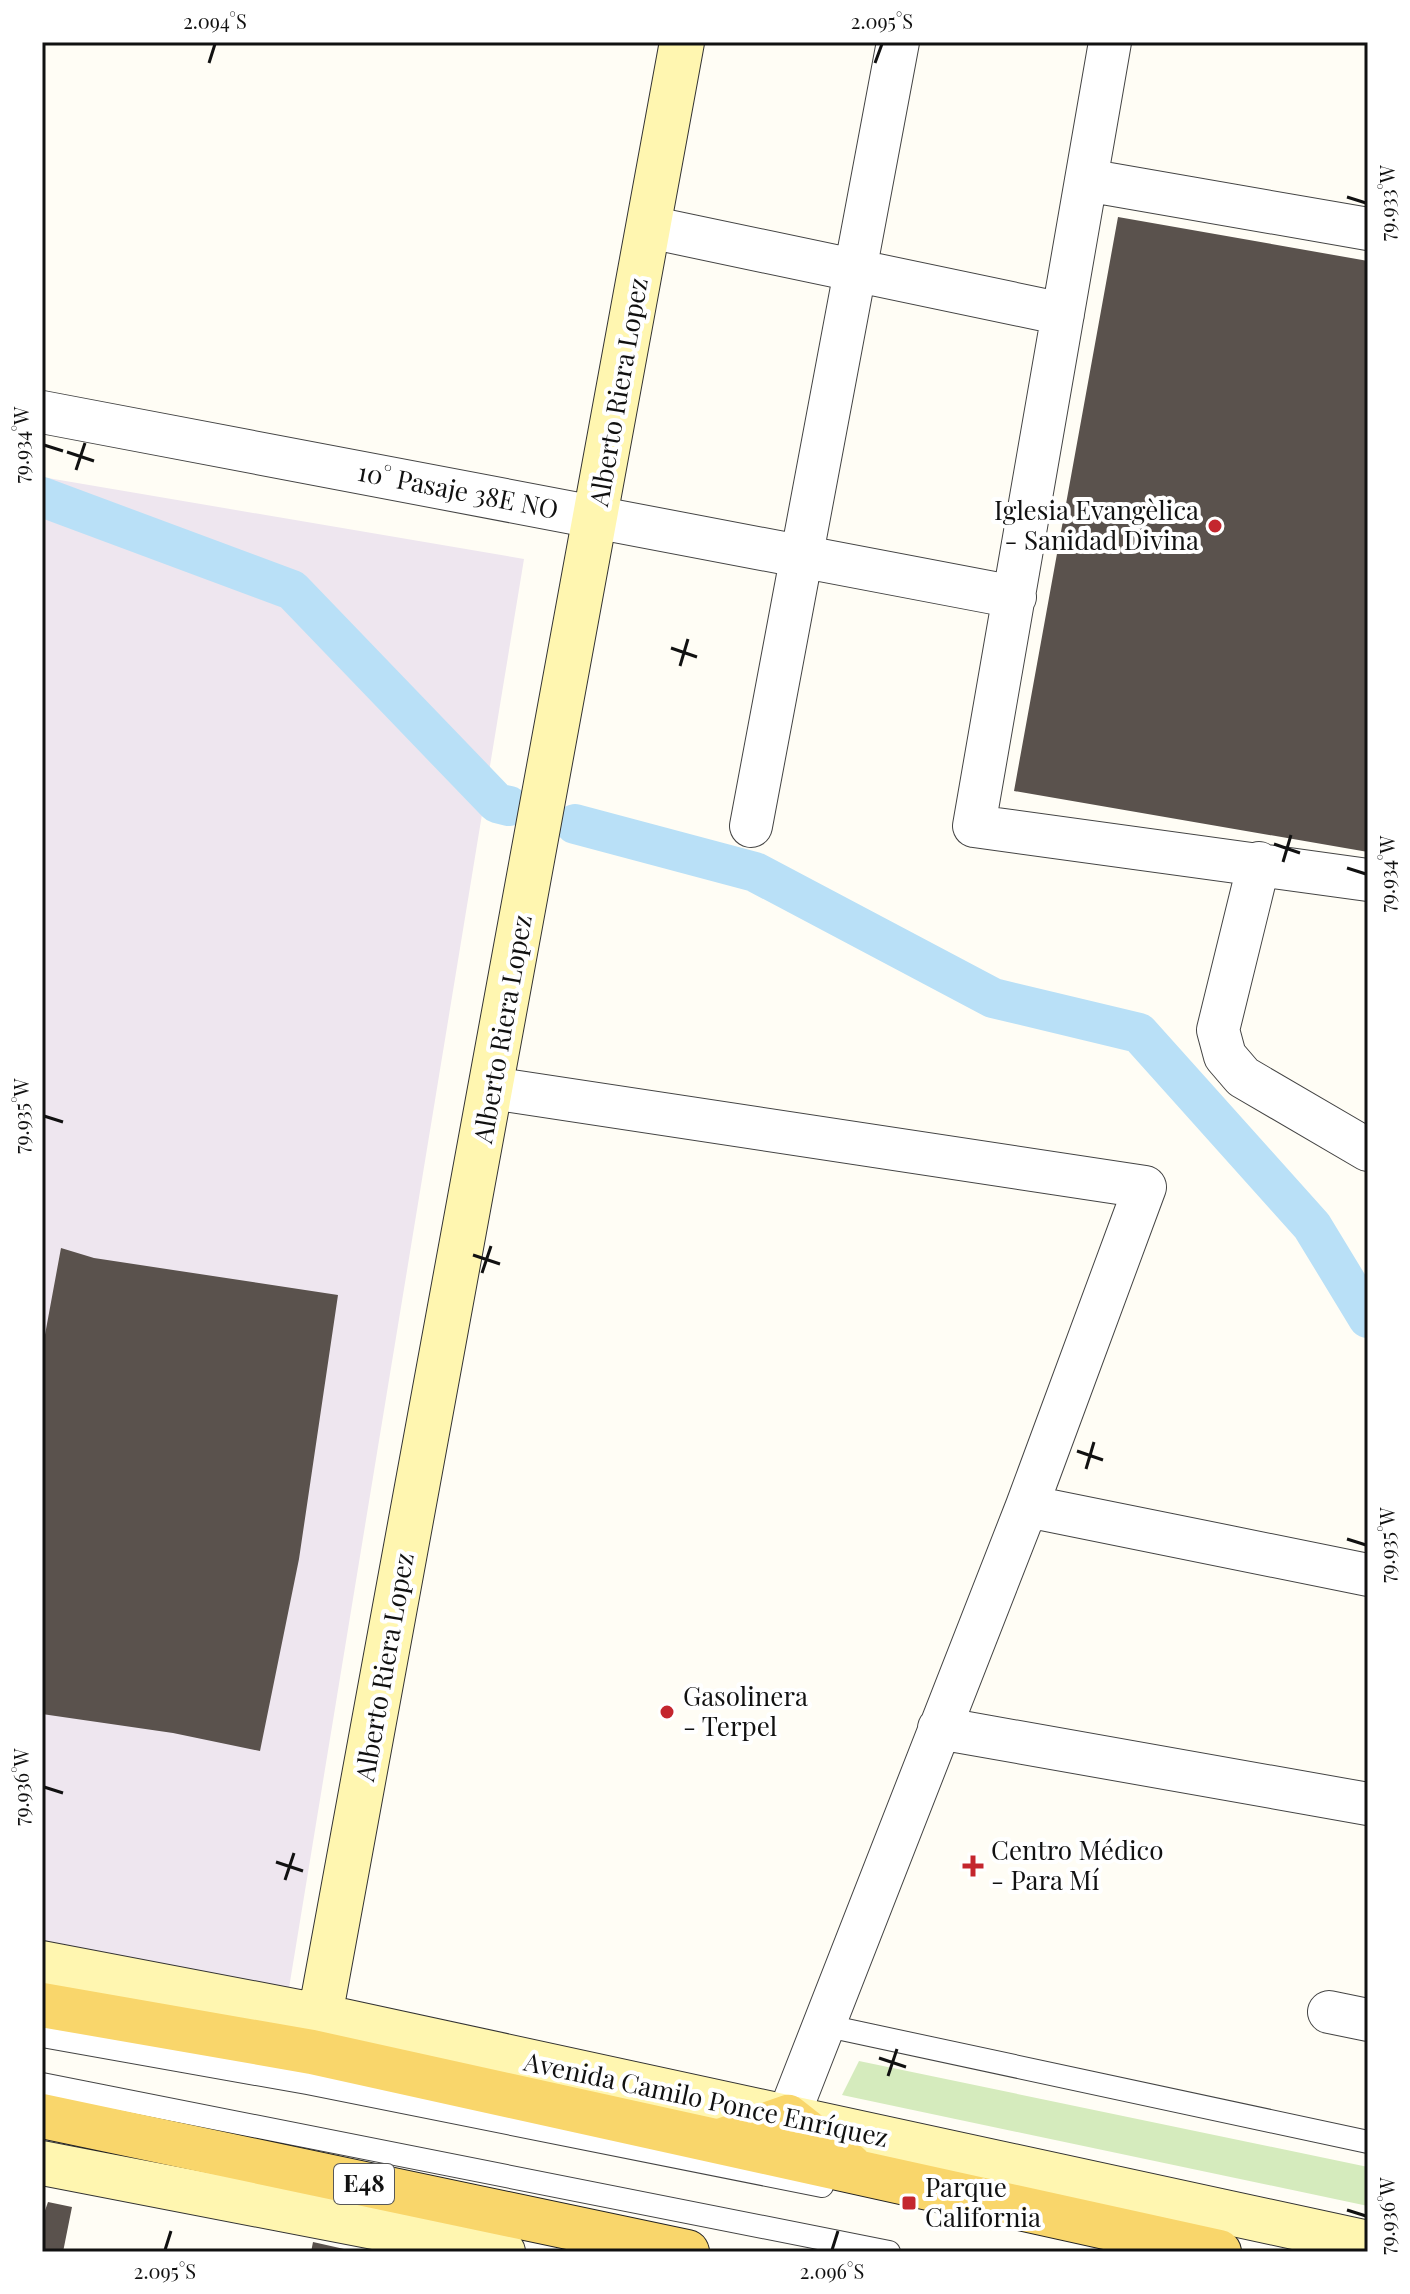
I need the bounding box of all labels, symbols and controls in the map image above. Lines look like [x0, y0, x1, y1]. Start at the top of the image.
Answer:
text: 2.094°S [183, 7, 247, 34]
text: 2.095°S [851, 7, 913, 34]
text: 79.933°W [1373, 164, 1400, 241]
street label: Alberto Riera Lopez [580, 275, 655, 510]
text: 79.934°W [7, 406, 34, 483]
street label: 10° Pasaje 38E NO [355, 453, 562, 526]
place label: Iglesia Evangèlica - Sanidad Divina [994, 492, 1199, 557]
marker: Iglesia Evangèlica - Sanidad Divina [1206, 517, 1224, 535]
text: 79.934°W [1373, 835, 1400, 912]
street label: Alberto Riera Lopez [464, 912, 539, 1147]
text: 79.935°W [7, 1077, 34, 1154]
text: 79.935°W [1373, 1506, 1400, 1583]
street label: Alberto Riera Lopez [346, 1550, 421, 1785]
place label: Gasolinera - Terpel [683, 1678, 808, 1743]
marker: Gasolinera - Terpel [658, 1703, 676, 1721]
text: 79.936°W [7, 1747, 34, 1826]
place label: Centro Médico - Para Mí [991, 1832, 1163, 1897]
marker: Centro Médico - Para Mí [962, 1855, 984, 1877]
street label: Avenida Camilo Ponce Enríquez [520, 2043, 892, 2154]
road number: E48 [334, 2164, 394, 2204]
place label: Parque California [925, 2169, 1041, 2234]
text: 79.936°W [1373, 2176, 1400, 2255]
marker: Parque California [900, 2194, 918, 2212]
text: 2.095°S [134, 2257, 196, 2284]
text: 2.096°S [800, 2257, 864, 2284]

